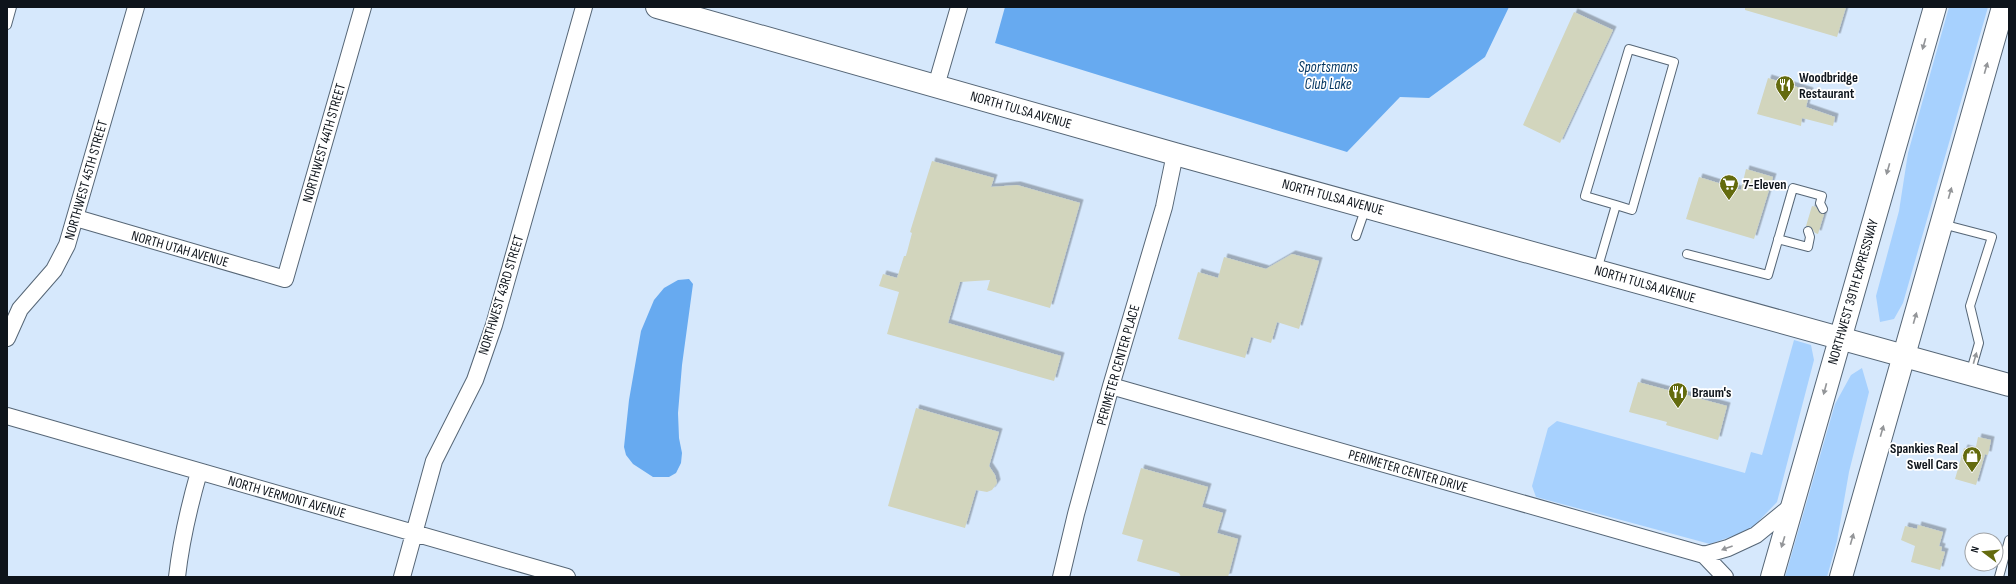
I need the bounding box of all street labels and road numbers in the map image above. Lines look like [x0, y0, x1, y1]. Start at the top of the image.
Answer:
street label: NORTHWEST 44TH STREET [299, 81, 349, 205]
street label: NORTH TULSA AVENUE [968, 87, 1074, 133]
street label: NORTHWEST 45TH STREET [61, 118, 111, 242]
street label: NORTH TULSA AVENUE [1280, 175, 1386, 219]
street label: NORTHWEST 39TH EXPRESSWAY [1824, 217, 1882, 367]
street label: NORTH UTAH AVENUE [129, 227, 231, 271]
street label: NORTHWEST 43RD STREET [475, 233, 527, 357]
street label: NORTH TULSA AVENUE [1592, 261, 1698, 307]
street label: PERIMETER CENTER PLACE [1093, 302, 1143, 427]
street label: PERIMETER CENTER DRIVE [1346, 446, 1470, 496]
street label: NORTH VERMONT AVENUE [226, 472, 348, 522]

